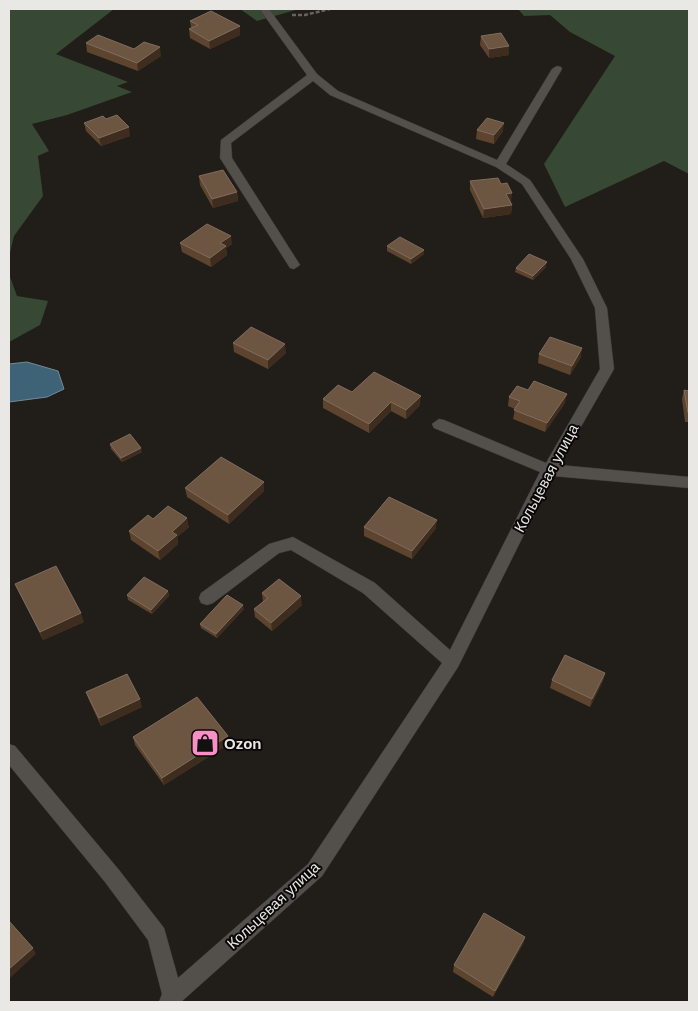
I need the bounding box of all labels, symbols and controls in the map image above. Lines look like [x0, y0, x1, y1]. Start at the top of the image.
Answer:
street label: Кольцевая улица [510, 421, 582, 535]
shop icon: Ozon [190, 728, 220, 758]
place label: Ozon [224, 735, 262, 752]
street label: Кольцевая улица [223, 858, 323, 952]

